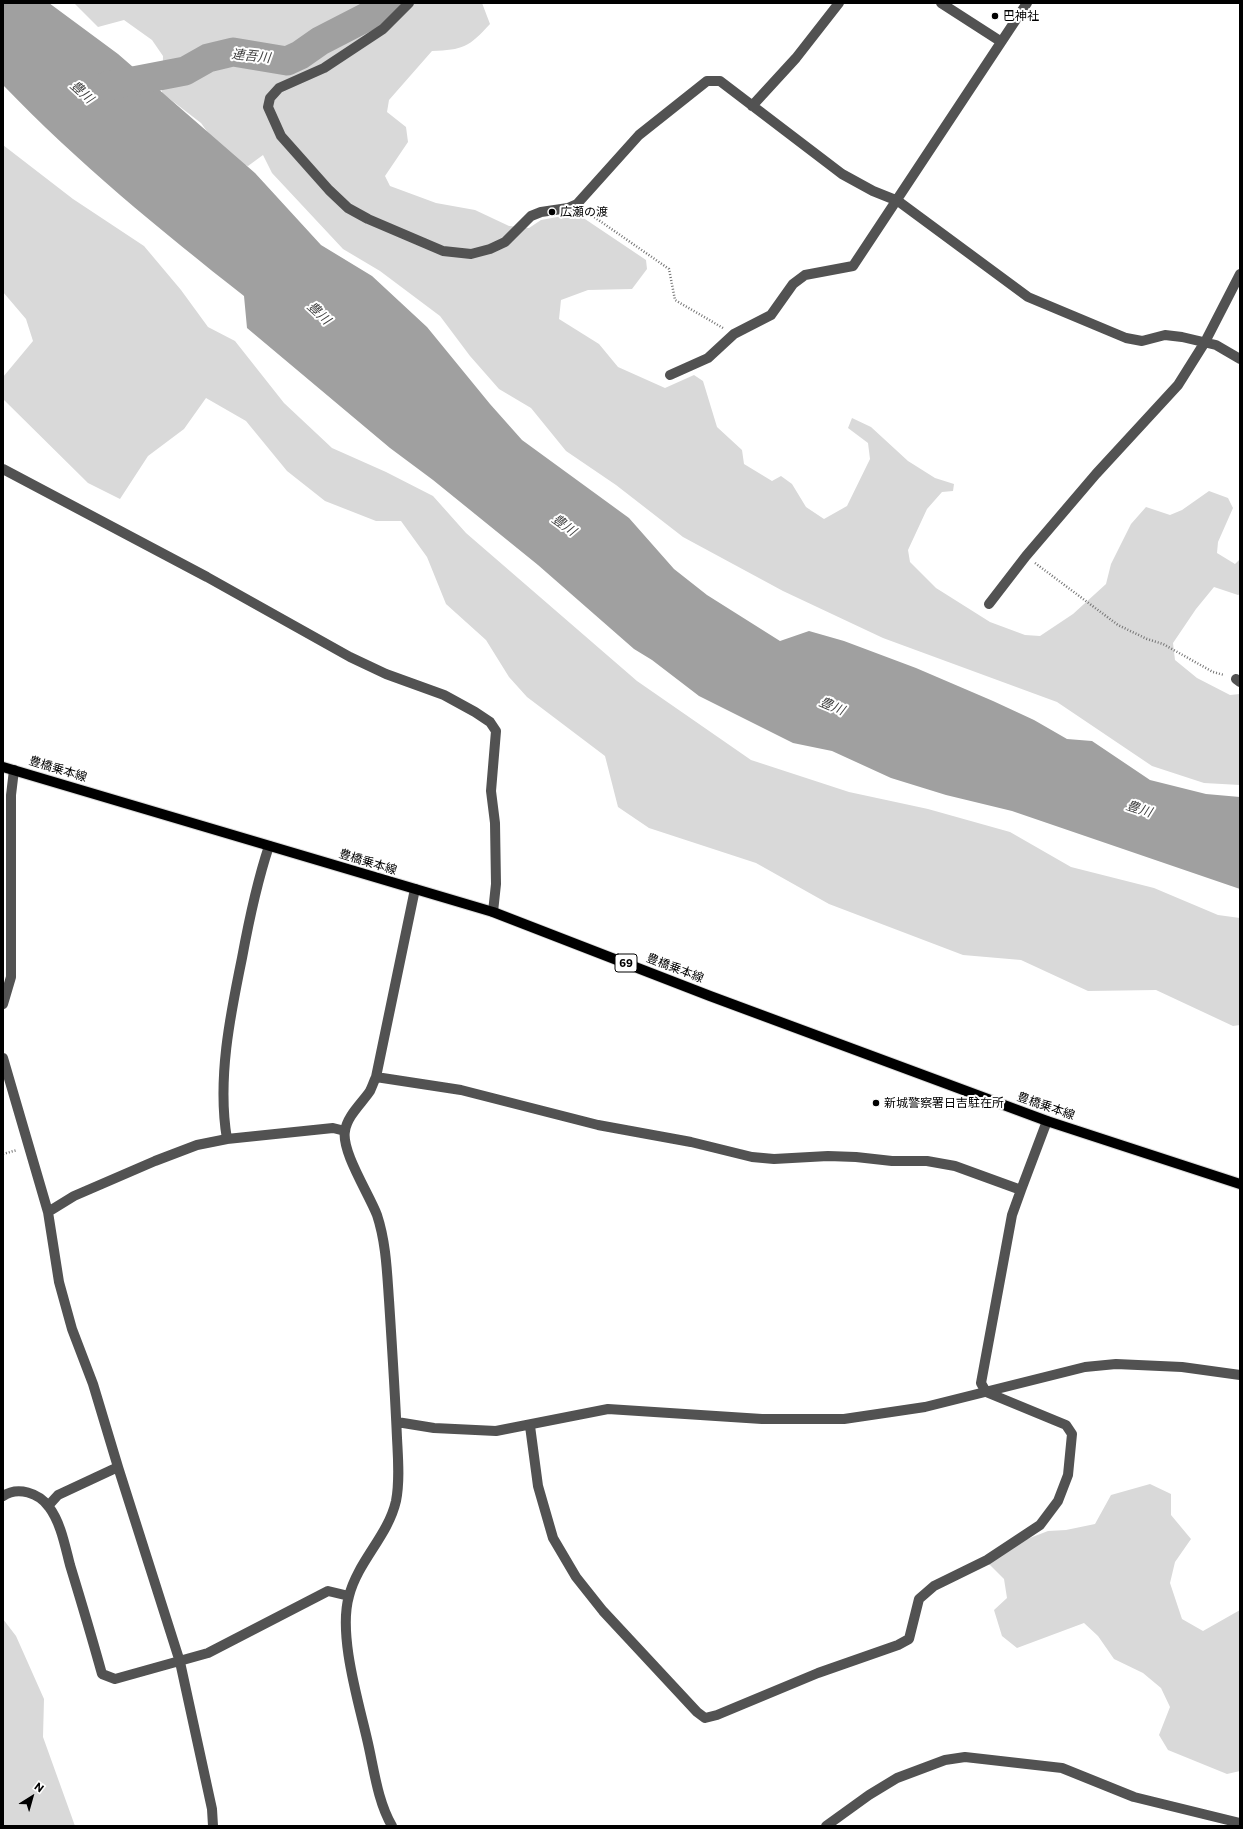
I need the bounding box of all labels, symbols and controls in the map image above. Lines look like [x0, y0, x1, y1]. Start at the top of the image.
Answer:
place label: 巴神社 [1003, 9, 1039, 23]
marker: 巴神社 [990, 11, 1000, 21]
water label: 連吾川 [231, 46, 271, 66]
water label: 豊川 [67, 78, 97, 106]
place label: 広瀬の渡 [560, 205, 608, 219]
marker: 広瀬の渡 [547, 207, 557, 217]
water label: 豊川 [304, 298, 334, 328]
water label: 豊川 [549, 511, 579, 539]
water label: 豊川 [817, 694, 847, 718]
street label: 豊橋乗本線 [27, 753, 89, 785]
water label: 豊川 [1124, 798, 1154, 820]
street label: 豊橋乗本線 [337, 846, 399, 878]
street label: 豊橋乗本線 [644, 951, 706, 985]
road number: 69 [615, 954, 637, 972]
street label: 豊橋乗本線 [1015, 1089, 1077, 1123]
place label: 新城警察署日吉駐在所 [884, 1096, 1004, 1110]
marker: 新城警察署日吉駐在所 [871, 1098, 881, 1108]
north arrow [12, 1777, 52, 1817]
text: N [32, 1779, 47, 1795]

